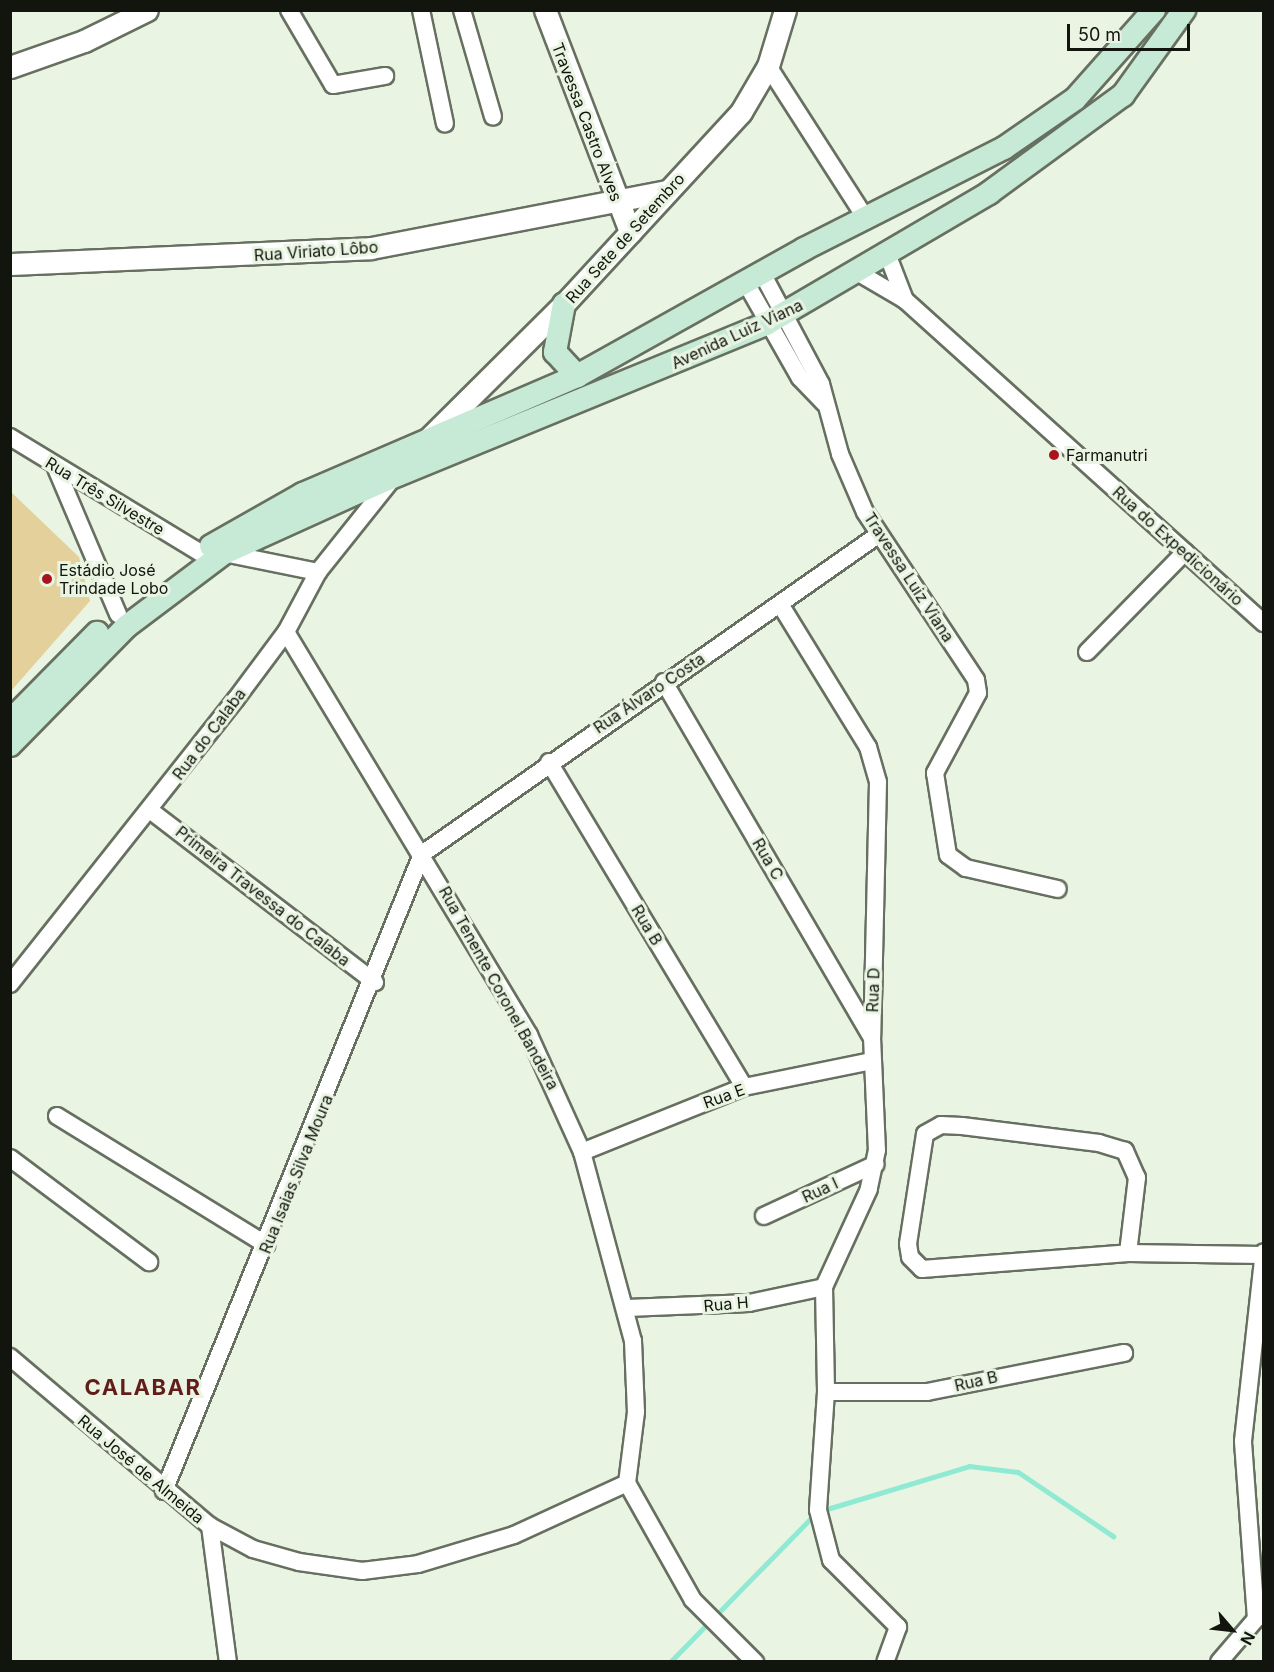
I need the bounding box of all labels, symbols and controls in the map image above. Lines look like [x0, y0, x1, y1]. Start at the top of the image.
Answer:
scale bar [1070, 12, 1193, 50]
text: 50 m [1078, 24, 1121, 45]
street label: Travessa Castro Alves [548, 40, 626, 204]
street label: Rua Sete de Setembro [561, 169, 689, 307]
street label: Rua Viriato Lôbo [253, 237, 379, 265]
street label: Avenida Luiz Viana [668, 295, 806, 373]
place label: Farmanutri [1066, 445, 1148, 465]
marker: Farmanutri [1047, 448, 1061, 462]
street label: Rua Três Silvestre [42, 453, 168, 539]
street label: Rua do Expedicionário [1109, 482, 1247, 610]
street label: Travessa Luiz Viana [860, 509, 958, 645]
place label: Estádio José Trindade Lobo [59, 560, 168, 598]
marker: Estádio José Trindade Lobo [40, 572, 54, 586]
street label: Rua Álvaro Costa [590, 649, 708, 737]
street label: Rua do Calaba [168, 684, 250, 784]
street label: Primeira Travessa do Calaba [172, 822, 354, 970]
street label: Rua C [748, 835, 788, 883]
street label: Rua Tenente Coronel Bandeira [435, 883, 563, 1093]
street label: Rua B [628, 901, 666, 949]
street label: Rua D [863, 967, 883, 1013]
street label: Rua E [701, 1080, 747, 1112]
street label: Rua Isaias Silva Moura [255, 1092, 337, 1256]
street label: Rua I [799, 1173, 841, 1207]
street label: Rua H [703, 1292, 749, 1316]
street label: Rua B [953, 1367, 999, 1395]
district label: CALABAR [85, 1375, 201, 1401]
street label: Rua José de Almeida [74, 1411, 208, 1527]
north arrow [1202, 1600, 1262, 1660]
text: N [1236, 1628, 1260, 1649]

